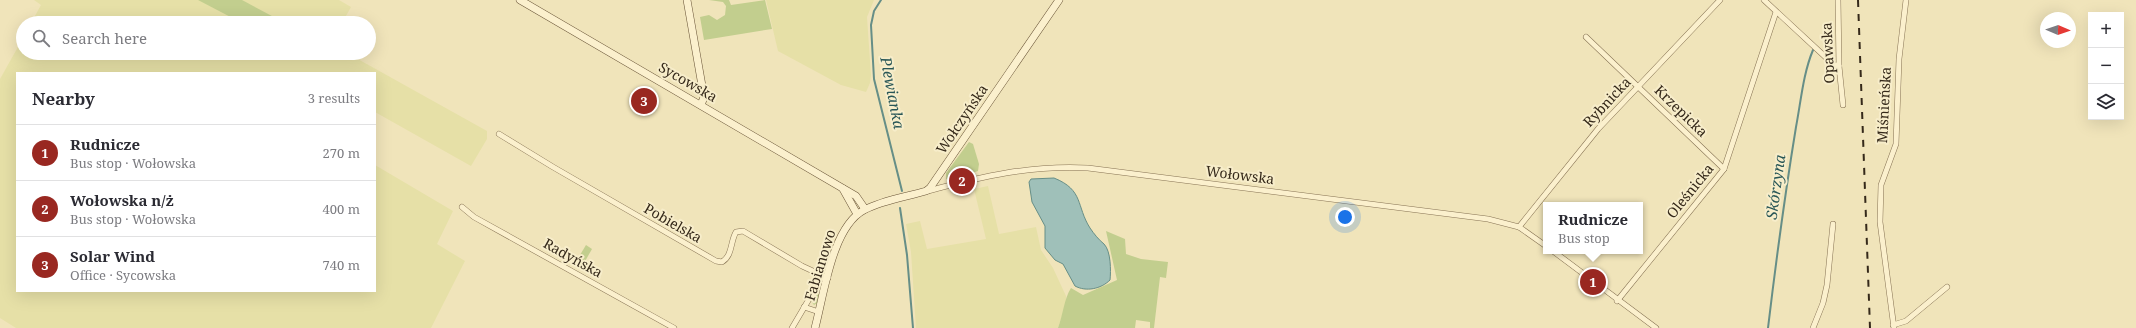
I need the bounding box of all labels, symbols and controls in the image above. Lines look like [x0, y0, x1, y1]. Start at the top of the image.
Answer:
north arrow [2040, 12, 2076, 48]
map controls [2088, 12, 2124, 120]
button: + [2088, 12, 2124, 48]
search box [16, 16, 376, 60]
street label: Opawska [1816, 22, 1839, 84]
icon: search [30, 27, 52, 49]
text: Search here [62, 28, 147, 48]
button: − [2088, 48, 2124, 84]
water label: Plewianka [876, 54, 910, 131]
street label: Sycowska [655, 57, 721, 106]
street label: Miśnieńska [1872, 66, 1895, 144]
street label: Rybnicka [1579, 72, 1635, 131]
street label: Wołczyńska [931, 80, 992, 157]
street label: Krzepicka [1651, 81, 1712, 141]
button: layers [2088, 84, 2124, 120]
pin: 3 [631, 86, 657, 116]
text: Nearby [32, 87, 95, 110]
text: 3 results [308, 89, 360, 107]
text: Rudnicze [70, 134, 140, 154]
text: 1 [41, 144, 49, 162]
text: 270 m [323, 144, 360, 162]
water label: Skórzyna [1761, 153, 1789, 221]
text: Bus stop · Wołowska [70, 154, 196, 172]
street label: Oleśnicka [1662, 159, 1718, 222]
street label: Wołowska [1205, 161, 1276, 188]
pin: 2 [949, 166, 975, 196]
text: Wołowska n/ż [70, 190, 174, 210]
street label: Pobielska [641, 198, 706, 247]
text: 2 [41, 200, 49, 218]
text: 400 m [323, 200, 360, 218]
popup [1543, 202, 1643, 254]
your location [1335, 207, 1355, 227]
text: Rudnicze [1558, 209, 1628, 229]
text: Bus stop · Wołowska [70, 210, 196, 228]
street label: Fabianowo [800, 227, 839, 303]
text: Bus stop [1558, 229, 1610, 247]
street label: Radyńska [540, 233, 606, 282]
text: Solar Wind [70, 246, 155, 266]
text: 3 [41, 256, 49, 274]
text: 740 m [323, 256, 360, 274]
text: Office · Sycowska [70, 266, 176, 284]
pin: 1 [1580, 267, 1606, 297]

